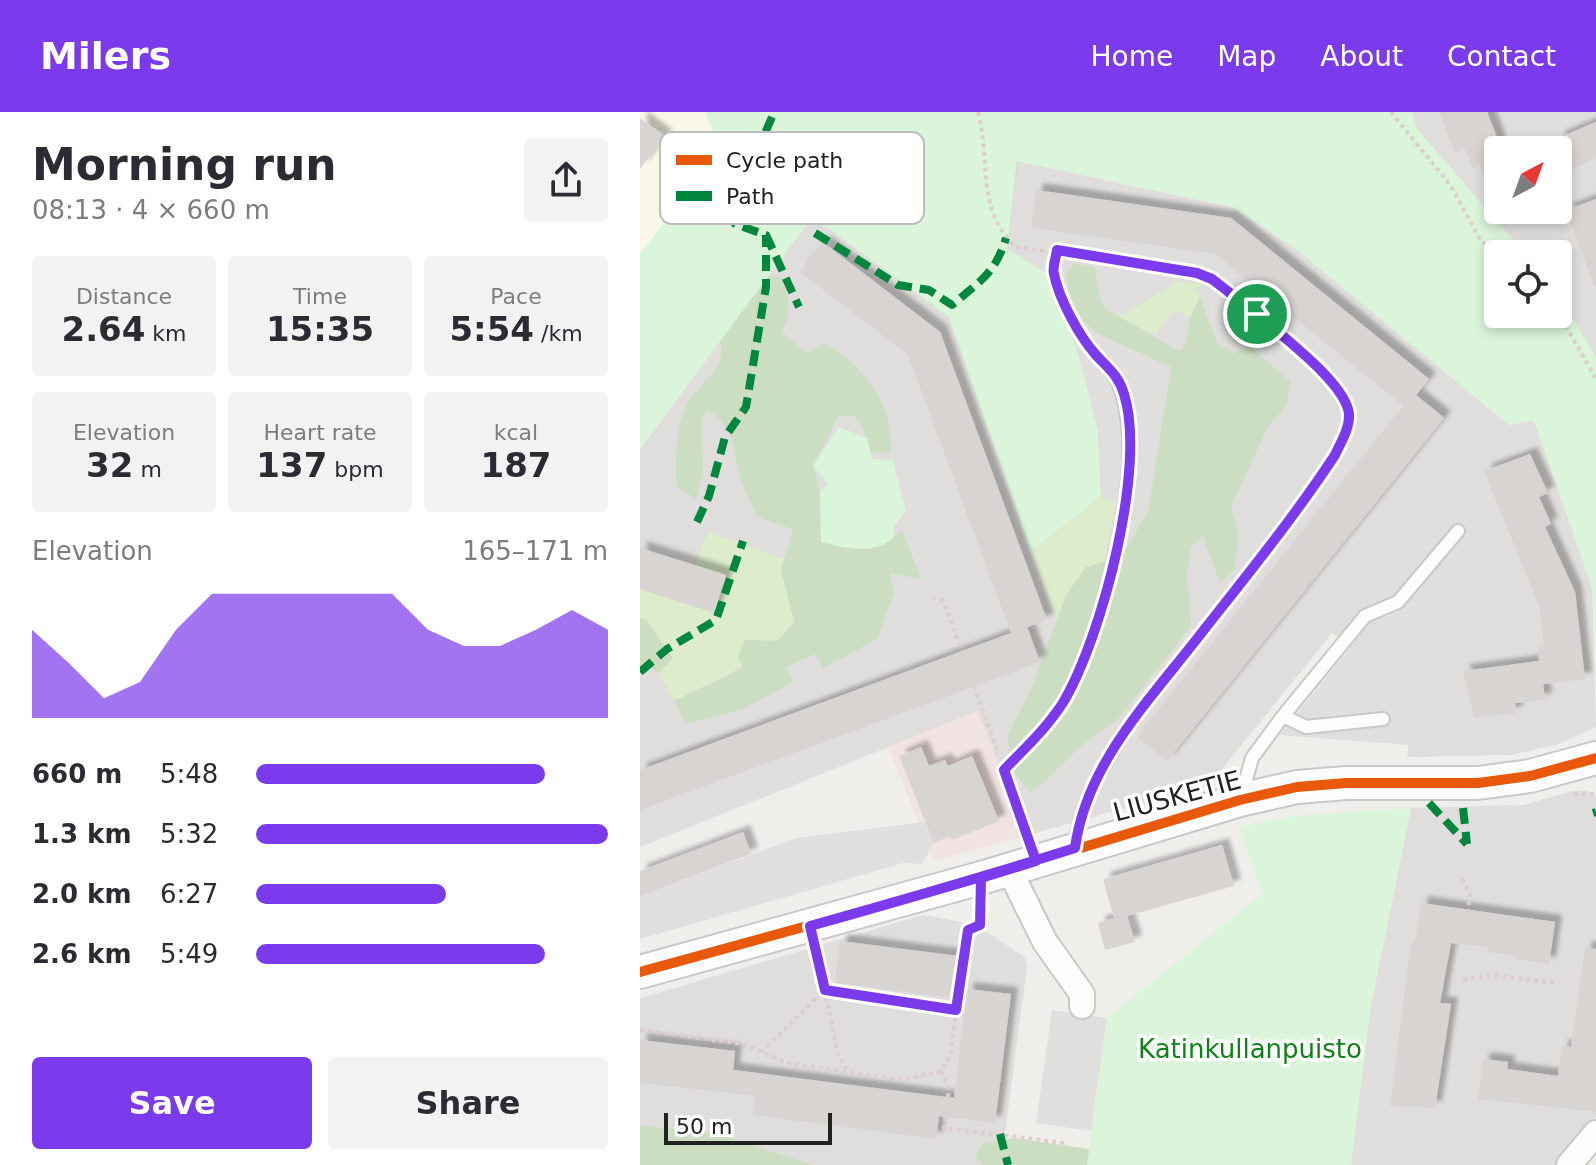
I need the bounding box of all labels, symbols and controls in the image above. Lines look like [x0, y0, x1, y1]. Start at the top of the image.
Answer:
text: Milers [40, 34, 171, 78]
text: Home [1090, 40, 1173, 73]
text: Map [1217, 40, 1276, 73]
text: About [1320, 40, 1403, 73]
text: Contact [1447, 40, 1556, 73]
legend [660, 132, 924, 224]
north arrow [1484, 136, 1572, 224]
map controls [1484, 136, 1572, 328]
button: share [524, 138, 608, 222]
text: Morning run [32, 139, 337, 190]
text: Cycle path [726, 148, 843, 173]
text: Path [726, 184, 774, 209]
text: 08:13 · 4 × 660 m [32, 195, 270, 225]
button: locate [1484, 240, 1572, 328]
pin [1223, 280, 1291, 348]
text: Distance [76, 284, 172, 309]
text: Time [293, 284, 347, 309]
text: Pace [490, 284, 542, 309]
icon: arrive [1235, 292, 1279, 336]
text: 2.64 [61, 309, 145, 349]
text: 15:35 [266, 309, 374, 349]
text: 5:54 [449, 309, 534, 349]
text: km [145, 321, 187, 346]
text: /km [534, 321, 583, 346]
text: Elevation [73, 420, 175, 445]
text: Heart rate [264, 420, 376, 445]
text: kcal [494, 420, 538, 445]
text: 32 [86, 445, 133, 485]
text: 137 [256, 445, 327, 485]
text: 187 [481, 445, 551, 485]
text: m [133, 457, 162, 482]
text: bpm [327, 457, 384, 482]
text: Elevation [32, 536, 153, 566]
text: 165–171 m [462, 536, 608, 566]
text: 660 m [32, 759, 122, 789]
text: 5:48 [160, 759, 218, 789]
street label: LIUSKETIE [1110, 765, 1244, 827]
text: 1.3 km [32, 819, 132, 849]
text: 5:32 [160, 819, 218, 849]
text: 2.0 km [32, 879, 132, 909]
text: 6:27 [160, 879, 218, 909]
text: 2.6 km [32, 939, 132, 969]
text: 5:49 [160, 939, 218, 969]
park label: Katinkullanpuisto [1138, 1034, 1362, 1064]
button: Save [32, 1057, 312, 1149]
button: Share [328, 1057, 608, 1149]
scale bar [664, 1109, 832, 1145]
text: 50 m [676, 1114, 732, 1139]

